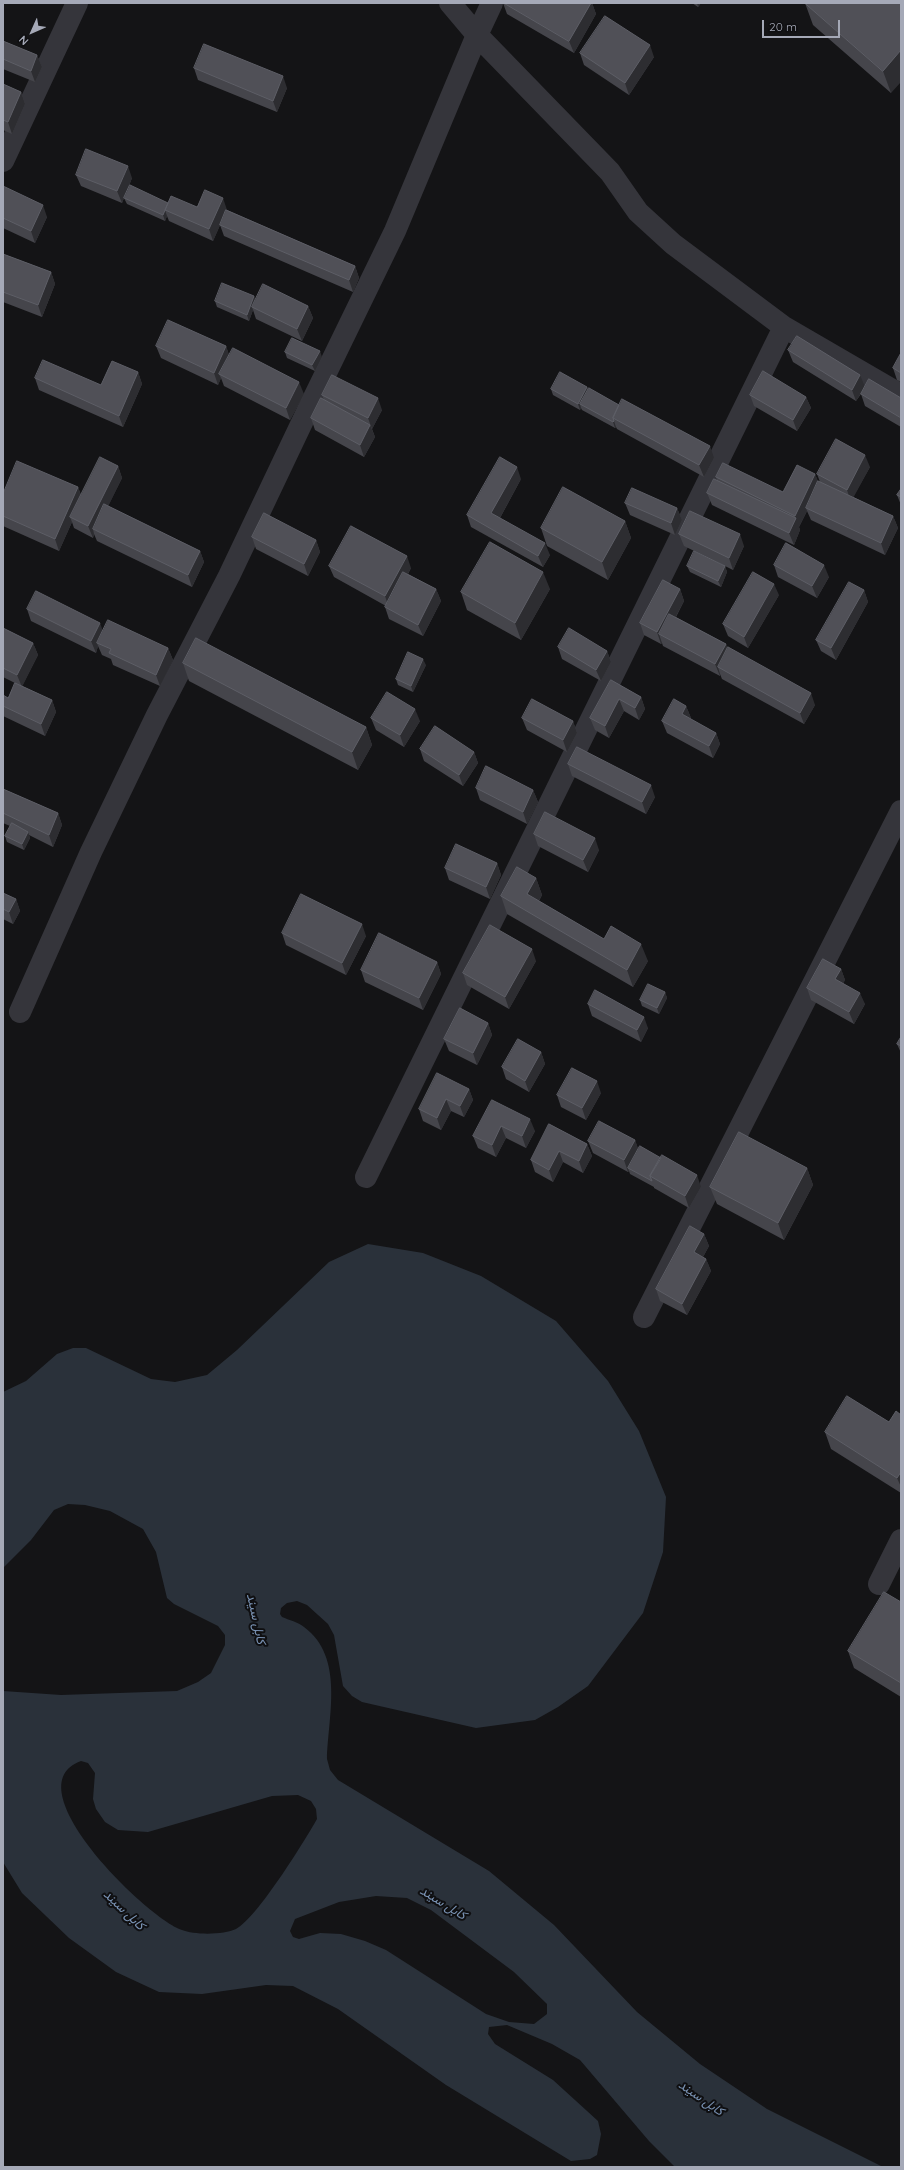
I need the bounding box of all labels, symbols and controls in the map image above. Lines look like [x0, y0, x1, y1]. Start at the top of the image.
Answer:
north arrow [12, 12, 52, 52]
scale bar [764, 12, 842, 38]
text: 20 m [769, 19, 797, 34]
text: N [16, 33, 31, 48]
water label: کابل سيند [243, 1592, 269, 1646]
water label: کابل سيند [417, 1883, 469, 1923]
water label: کابل سيند [100, 1886, 148, 1934]
water label: کابل سيند [675, 2077, 727, 2119]

